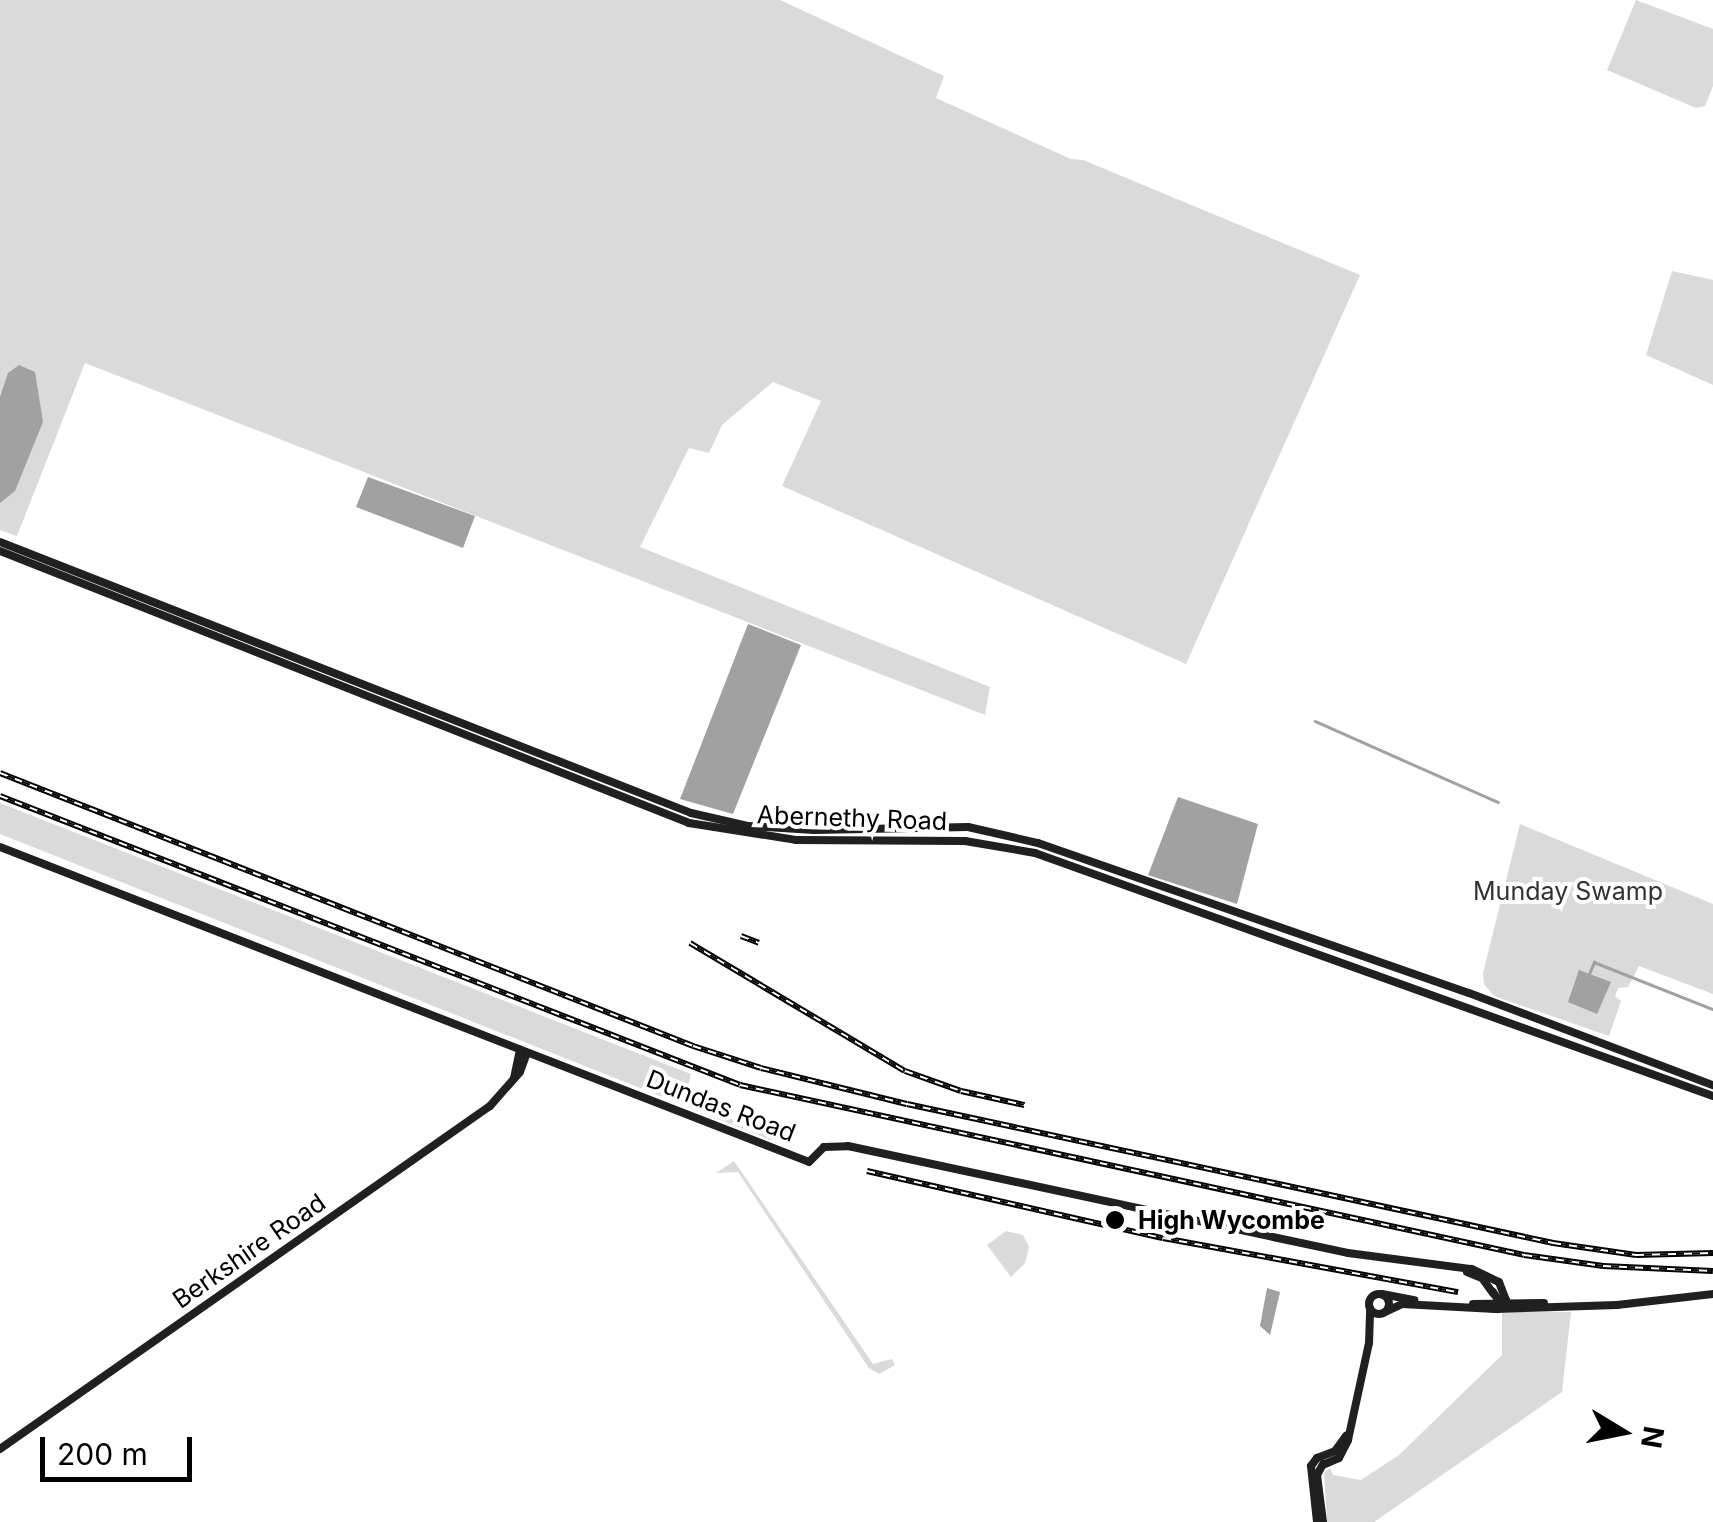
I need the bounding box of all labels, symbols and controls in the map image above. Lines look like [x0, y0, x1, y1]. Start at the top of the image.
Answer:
street label: Abernethy Road [756, 800, 948, 836]
park label: Munday Swamp [1473, 876, 1663, 906]
street label: Dundas Road [642, 1064, 800, 1148]
street label: Berkshire Road [167, 1187, 331, 1315]
place label: High Wycombe [1138, 1205, 1325, 1235]
marker: High Wycombe [1102, 1207, 1128, 1233]
north arrow [1573, 1382, 1673, 1482]
scale bar [45, 1417, 198, 1479]
text: N [1634, 1424, 1671, 1451]
text: 200 m [57, 1436, 148, 1472]

